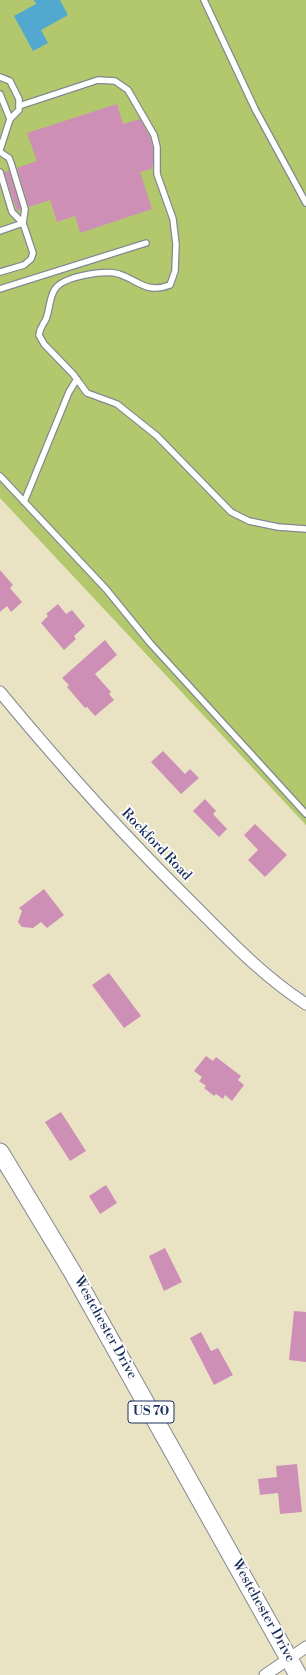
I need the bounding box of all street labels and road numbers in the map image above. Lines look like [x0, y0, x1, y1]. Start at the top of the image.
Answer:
street label: Rockford Road [117, 805, 195, 885]
street label: Westchester Drive [70, 1274, 140, 1382]
road number: US 70 [128, 1401, 174, 1423]
street label: Westchester Drive [228, 1557, 298, 1665]

